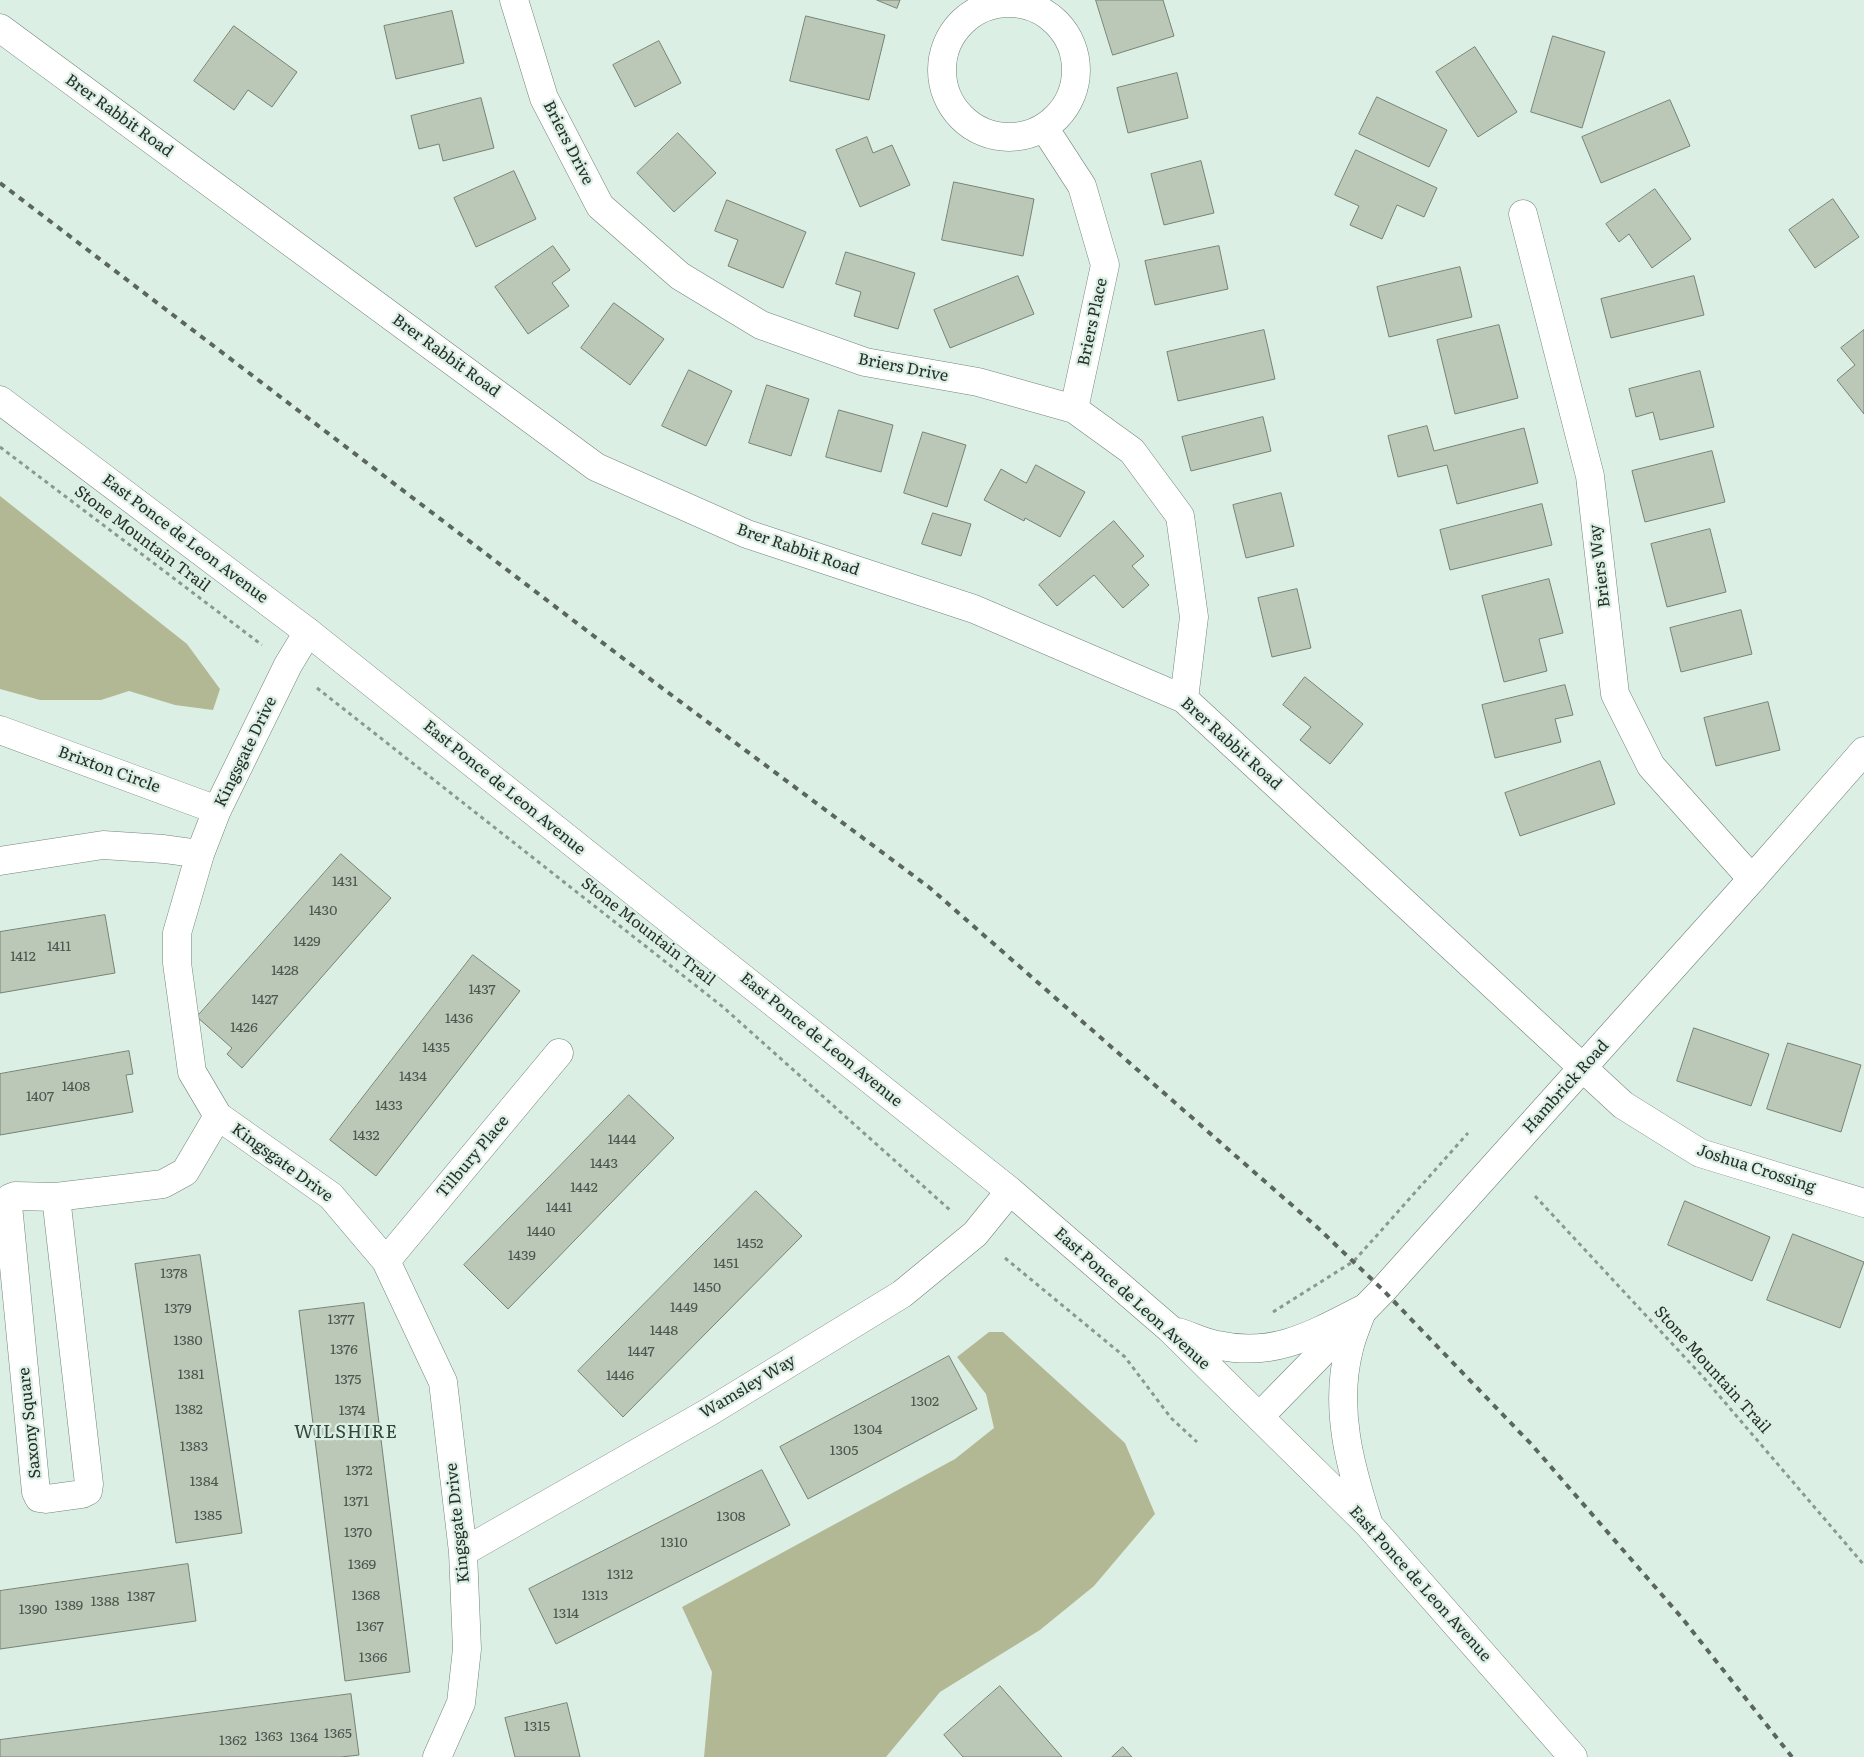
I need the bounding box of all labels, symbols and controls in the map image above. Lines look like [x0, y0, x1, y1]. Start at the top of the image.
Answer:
street label: Brer Rabbit Road [61, 70, 177, 162]
street label: Briers Drive [539, 98, 597, 188]
street label: Briers Place [1074, 276, 1112, 368]
street label: Brer Rabbit Road [388, 310, 504, 402]
street label: Briers Drive [856, 350, 950, 386]
street label: East Ponce de Leon Avenue [98, 470, 272, 608]
street label: Stone Mountain Trail [70, 482, 214, 596]
street label: Brer Rabbit Road [734, 520, 862, 580]
street label: Briers Way [1585, 523, 1615, 609]
street label: Kingsgate Drive [211, 694, 281, 810]
street label: Brer Rabbit Road [1177, 694, 1285, 794]
street label: East Ponce de Leon Avenue [419, 717, 589, 859]
street label: Brixton Circle [55, 743, 163, 797]
house number: 1431 [332, 874, 358, 890]
street label: Stone Mountain Trail [577, 874, 719, 990]
house number: 1430 [309, 903, 337, 919]
house number: 1429 [293, 934, 321, 950]
house number: 1411 [47, 939, 71, 955]
house number: 1412 [10, 949, 36, 965]
house number: 1428 [271, 963, 299, 979]
street label: East Ponce de Leon Avenue [736, 969, 906, 1111]
house number: 1437 [468, 982, 496, 998]
house number: 1427 [252, 992, 278, 1008]
house number: 1436 [445, 1011, 473, 1027]
house number: 1426 [230, 1020, 258, 1036]
street label: Hambrick Road [1519, 1036, 1613, 1138]
house number: 1435 [422, 1040, 450, 1056]
house number: 1434 [399, 1069, 427, 1085]
house number: 1408 [62, 1079, 90, 1095]
house number: 1407 [26, 1089, 54, 1105]
house number: 1433 [375, 1098, 403, 1114]
street label: Tilbury Place [433, 1112, 513, 1202]
street label: Kingsgate Drive [228, 1120, 336, 1206]
house number: 1432 [352, 1128, 380, 1144]
house number: 1444 [608, 1132, 636, 1148]
street label: Joshua Crossing [1694, 1141, 1818, 1197]
house number: 1443 [590, 1156, 618, 1172]
house number: 1442 [570, 1180, 598, 1196]
house number: 1441 [546, 1200, 572, 1216]
house number: 1440 [527, 1224, 555, 1240]
street label: East Ponce de Leon Avenue [1050, 1224, 1214, 1374]
house number: 1452 [737, 1236, 763, 1252]
house number: 1439 [508, 1248, 536, 1264]
house number: 1451 [713, 1256, 739, 1272]
house number: 1378 [160, 1266, 188, 1282]
house number: 1450 [693, 1280, 721, 1296]
house number: 1449 [670, 1300, 698, 1316]
house number: 1379 [164, 1301, 192, 1317]
street label: Stone Mountain Trail [1650, 1302, 1774, 1438]
house number: 1377 [327, 1312, 355, 1328]
house number: 1448 [650, 1323, 678, 1339]
house number: 1380 [173, 1333, 203, 1349]
house number: 1376 [330, 1342, 358, 1358]
house number: 1447 [627, 1344, 655, 1360]
street label: Wamsley Way [697, 1351, 799, 1423]
street label: Saxony Square [15, 1367, 45, 1479]
house number: 1381 [178, 1367, 204, 1383]
house number: 1446 [606, 1368, 634, 1384]
house number: 1375 [335, 1372, 361, 1388]
house number: 1302 [911, 1394, 939, 1410]
house number: 1382 [175, 1402, 203, 1418]
house number: 1374 [339, 1403, 365, 1419]
district label: WILSHIRE [293, 1422, 399, 1444]
house number: 1304 [853, 1422, 883, 1438]
house number: 1383 [180, 1439, 208, 1455]
house number: 1305 [830, 1443, 858, 1459]
street label: Kingsgate Drive [442, 1462, 474, 1584]
house number: 1372 [345, 1463, 373, 1479]
house number: 1384 [190, 1474, 218, 1490]
house number: 1371 [343, 1494, 369, 1510]
street label: East Ponce de Leon Avenue [1345, 1502, 1495, 1666]
house number: 1385 [194, 1508, 222, 1524]
house number: 1308 [716, 1509, 746, 1525]
house number: 1370 [344, 1525, 372, 1541]
house number: 1310 [660, 1535, 688, 1551]
house number: 1369 [348, 1557, 376, 1573]
house number: 1312 [607, 1567, 633, 1583]
house number: 1368 [352, 1588, 380, 1604]
house number: 1313 [582, 1588, 608, 1604]
house number: 1387 [127, 1589, 155, 1605]
house number: 1388 [91, 1594, 119, 1610]
house number: 1389 [55, 1598, 83, 1614]
house number: 1390 [19, 1602, 47, 1618]
house number: 1314 [553, 1606, 579, 1622]
house number: 1367 [356, 1619, 384, 1635]
house number: 1366 [359, 1650, 387, 1666]
house number: 1315 [524, 1719, 550, 1735]
house number: 1365 [324, 1726, 352, 1742]
house number: 1363 [255, 1729, 283, 1745]
house number: 1364 [290, 1730, 318, 1746]
house number: 1362 [219, 1733, 247, 1749]

